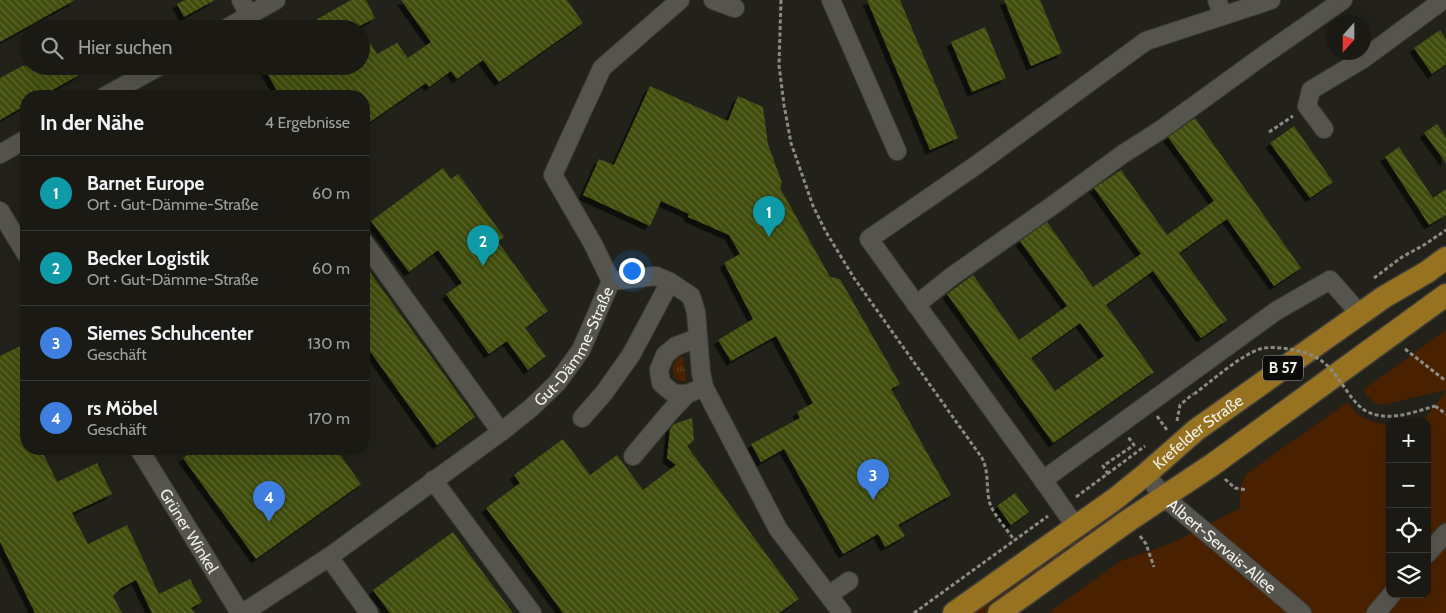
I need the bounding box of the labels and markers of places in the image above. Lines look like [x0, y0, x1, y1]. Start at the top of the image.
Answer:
pin: 1 [753, 196, 785, 237]
pin: 2 [467, 225, 499, 266]
pin: 3 [857, 459, 889, 500]
pin: 4 [253, 481, 285, 522]

